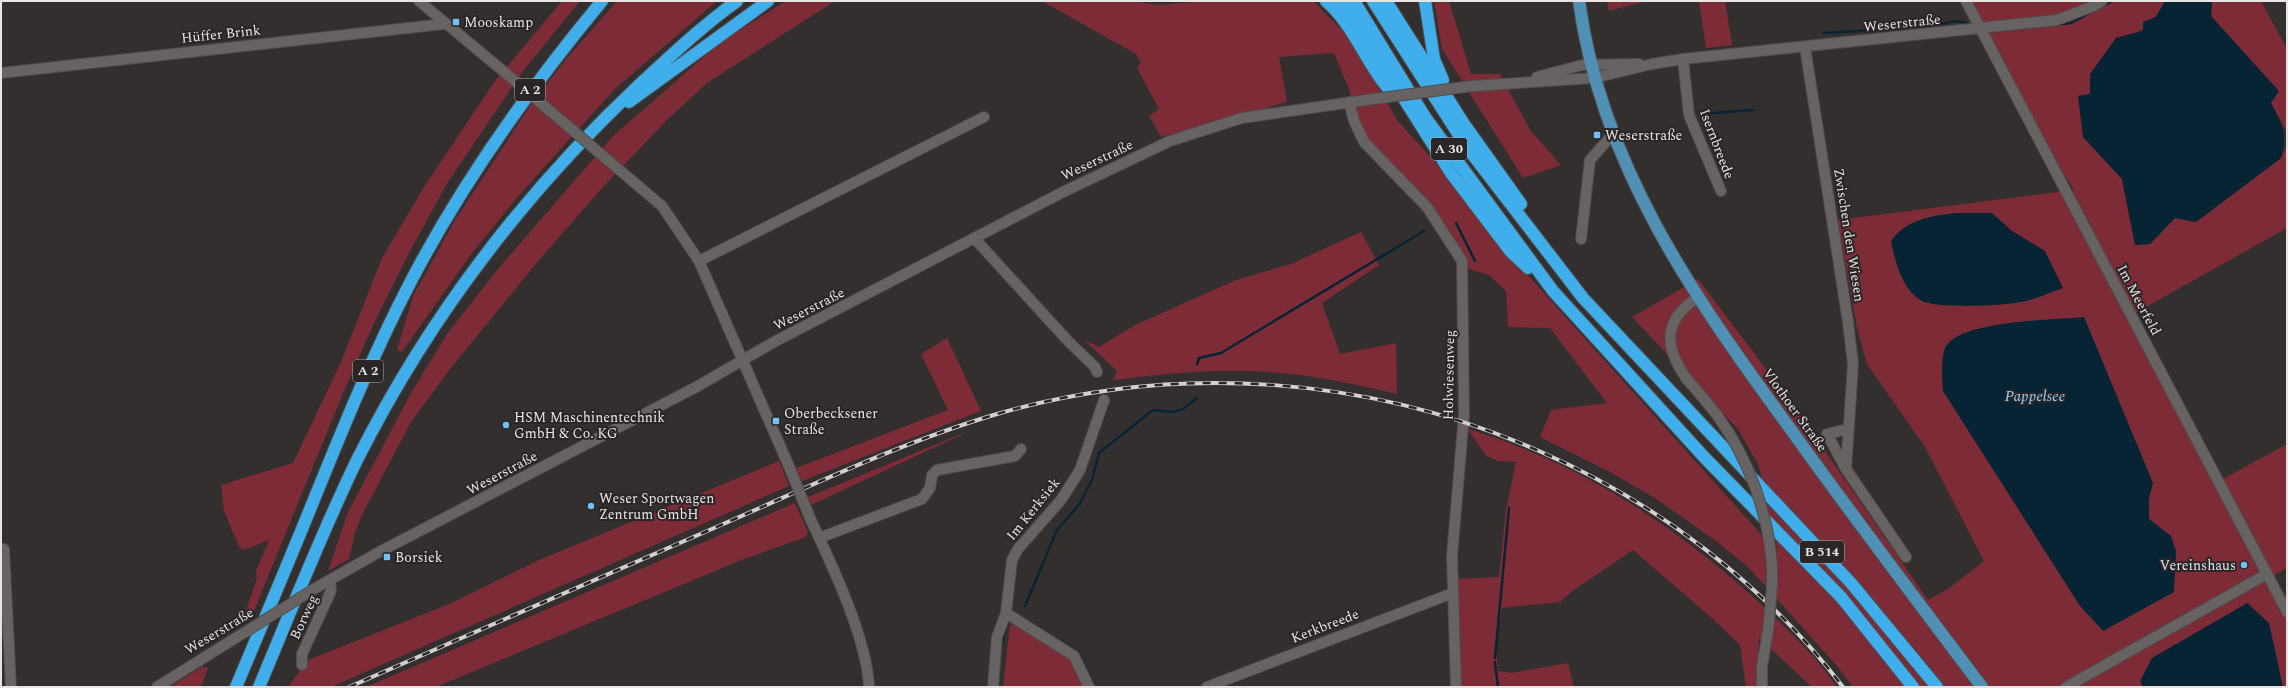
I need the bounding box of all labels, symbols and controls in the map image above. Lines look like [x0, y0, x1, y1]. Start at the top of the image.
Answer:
street label: Weserstraße [1862, 8, 1942, 37]
place label: Mooskamp [464, 12, 533, 33]
marker: Mooskamp [451, 17, 461, 27]
street label: Hüffer Brink [180, 19, 262, 49]
road number: A 2 [515, 79, 545, 101]
street label: Isernbreede [1694, 106, 1740, 182]
place label: Weserstraße [1605, 125, 1683, 146]
marker: Weserstraße [1592, 130, 1602, 140]
street label: Weserstraße [1057, 134, 1137, 186]
road number: A 30 [1431, 138, 1467, 160]
street label: Zwischen den Wiesen [1828, 167, 1870, 303]
street label: Im Meerfeld [2112, 261, 2166, 339]
street label: Weserstraße [770, 282, 848, 336]
street label: Holwiesenweg [1438, 330, 1460, 420]
road number: A 2 [353, 360, 383, 382]
street label: Vlothoer Straße [1757, 364, 1833, 456]
water label: Pappelsee [2005, 385, 2066, 408]
place label: Oberbecksener Straße [784, 403, 878, 440]
place label: HSM Maschinentechnik GmbH & Co. KG [514, 407, 665, 444]
marker: Oberbecksener Straße [771, 416, 781, 426]
marker: HSM Maschinentechnik GmbH & Co. KG [501, 420, 511, 430]
street label: Weserstraße [463, 445, 541, 500]
street label: Im Kerksiek [1001, 473, 1065, 545]
place label: Weser Sportwagen Zentrum GmbH [599, 488, 714, 525]
marker: Weser Sportwagen Zentrum GmbH [586, 501, 596, 511]
road number: B 514 [1800, 541, 1844, 563]
place label: Borsiek [395, 547, 443, 568]
marker: Borsiek [382, 552, 392, 562]
place label: Vereinshaus [2160, 555, 2236, 576]
marker: Vereinshaus [2239, 560, 2249, 570]
street label: Borweg [284, 591, 324, 643]
street label: Weserstraße [180, 602, 258, 660]
street label: Kerkbreede [1288, 603, 1362, 649]

